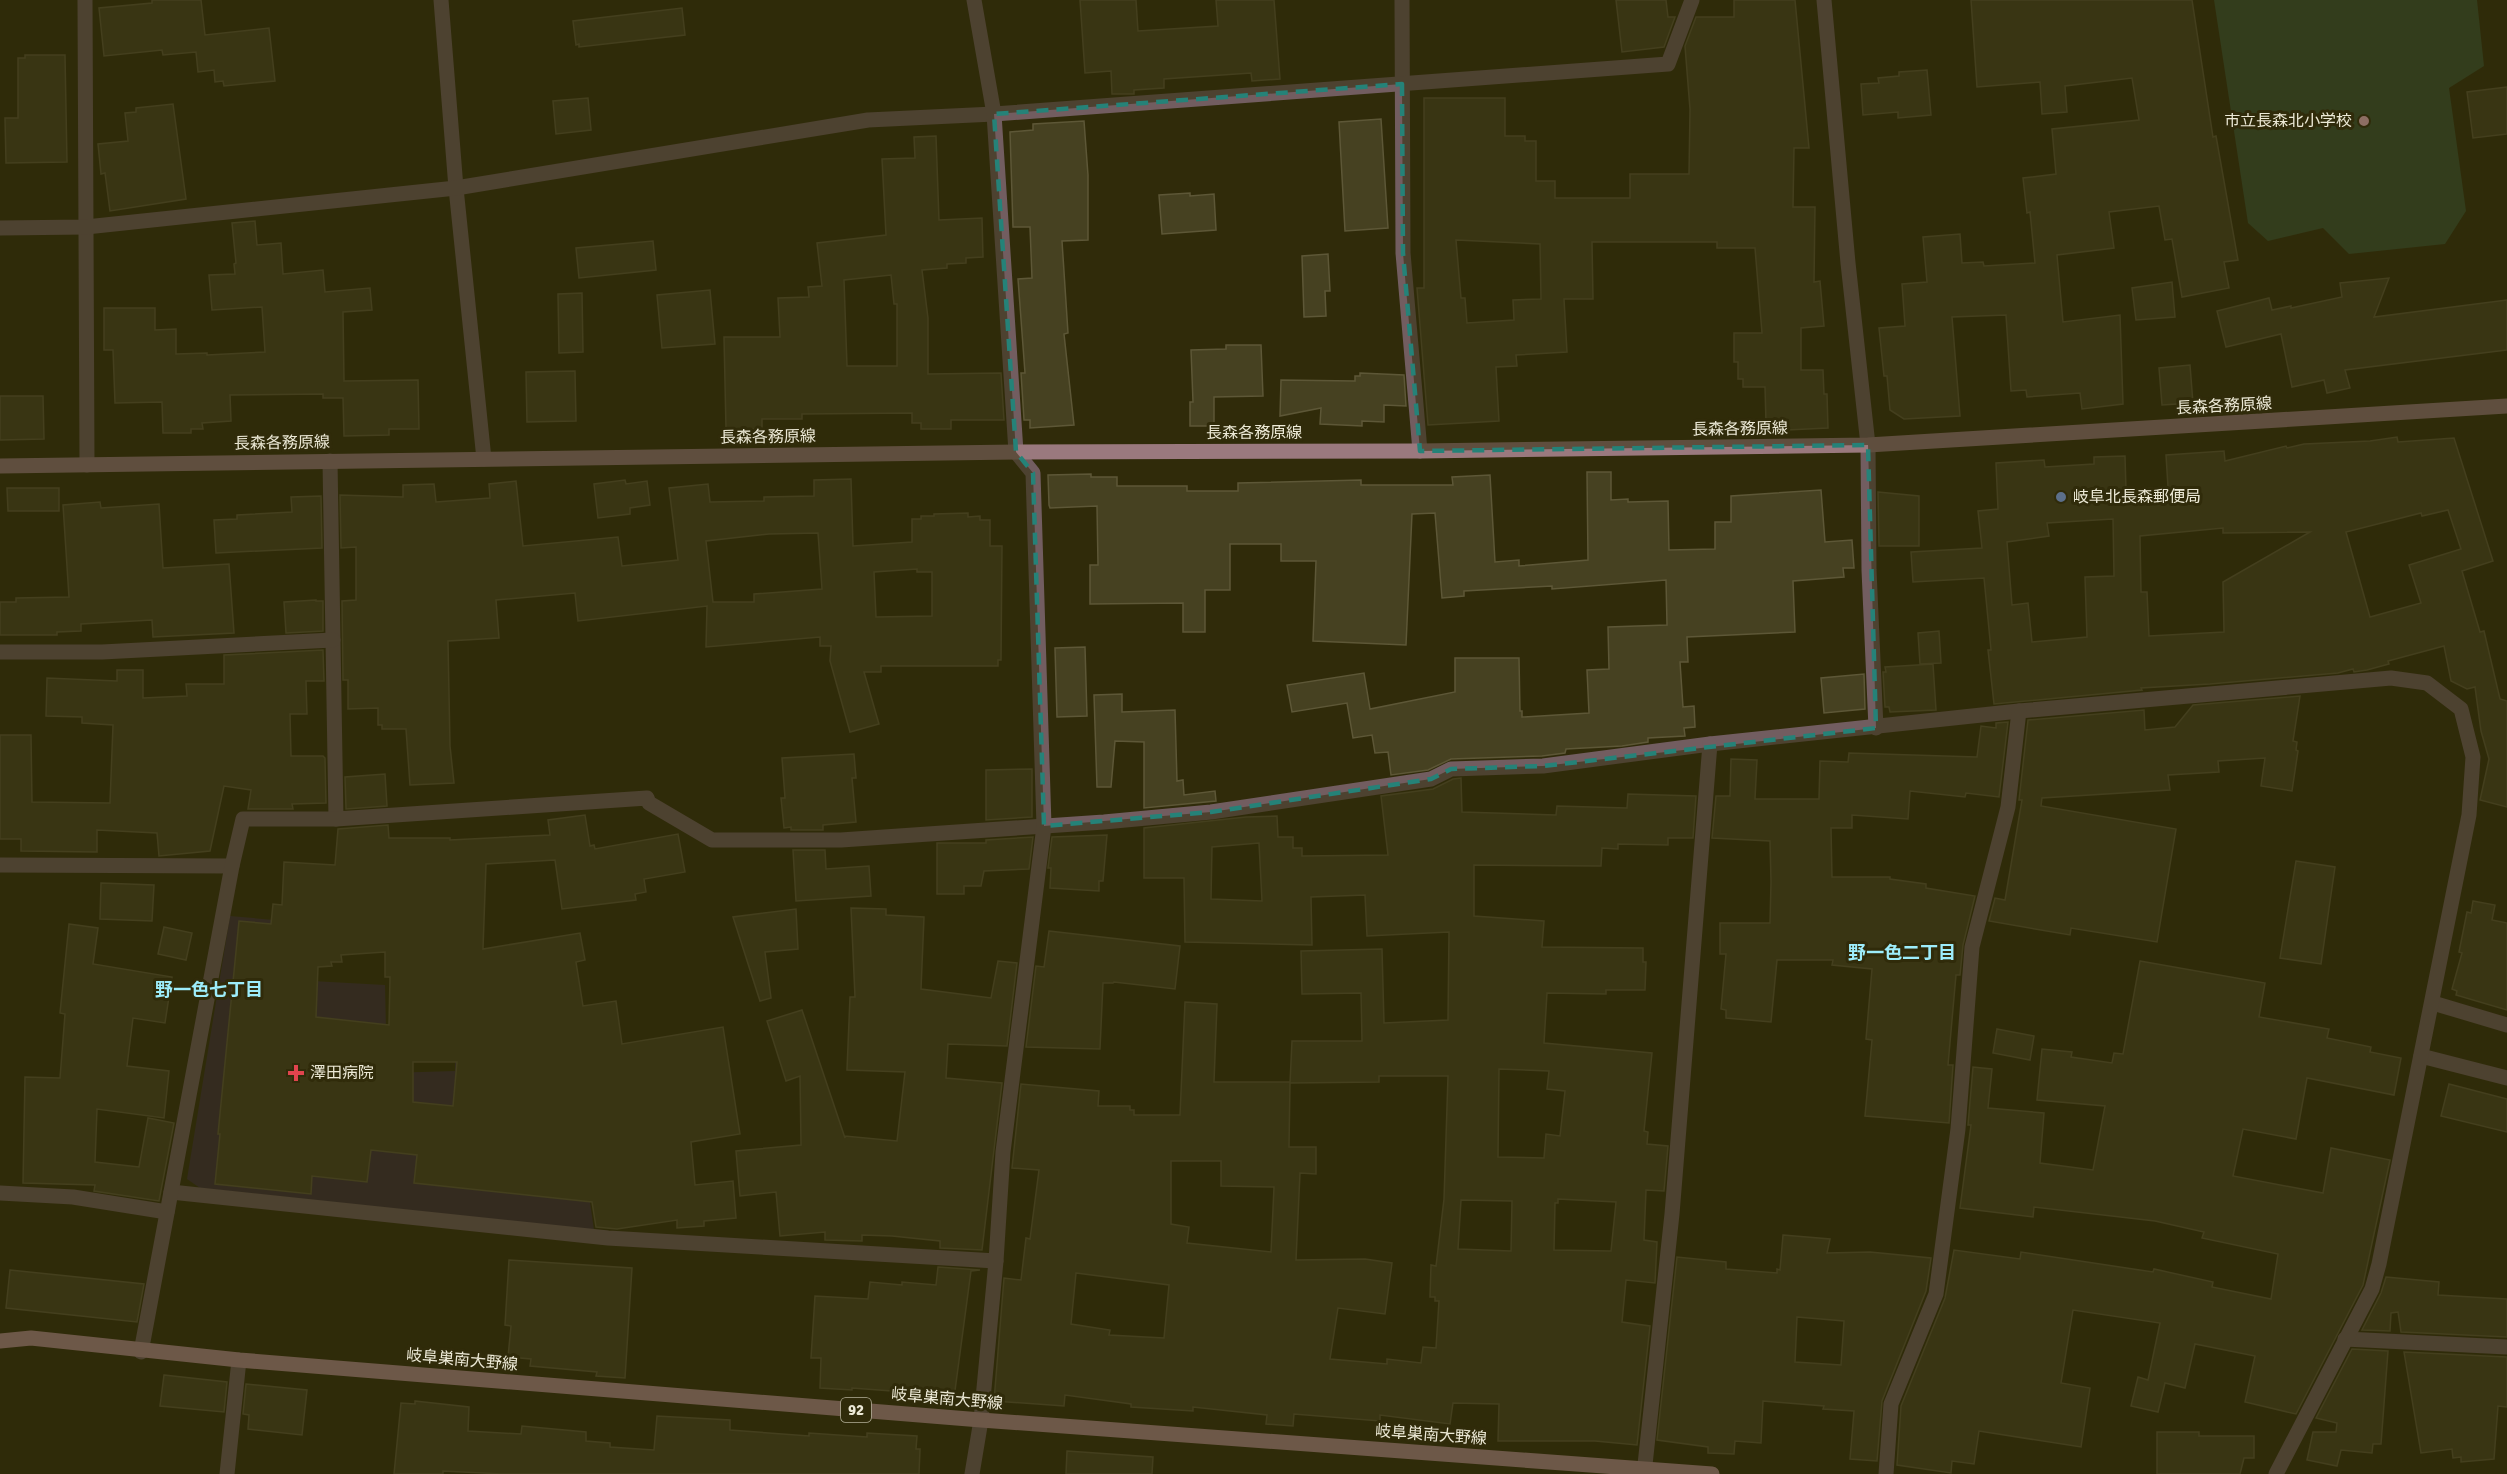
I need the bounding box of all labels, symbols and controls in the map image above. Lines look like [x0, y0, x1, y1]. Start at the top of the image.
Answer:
place label: 市立長森北小学校 [2224, 111, 2352, 131]
marker: 市立長森北小学校 [2357, 114, 2371, 128]
street label: 長森各務原線 [2176, 394, 2272, 418]
street label: 長森各務原線 [1692, 418, 1788, 440]
street label: 長森各務原線 [1206, 423, 1302, 443]
street label: 長森各務原線 [720, 426, 816, 448]
street label: 長森各務原線 [234, 432, 330, 454]
place label: 岐阜北長森郵便局 [2073, 487, 2201, 507]
marker: 岐阜北長森郵便局 [2054, 490, 2068, 504]
district label: 野一色二丁目 [1848, 942, 1956, 964]
district label: 野一色七丁目 [155, 979, 263, 1001]
place label: 澤田病院 [310, 1063, 374, 1083]
marker: 澤田病院 [287, 1064, 305, 1082]
street label: 岐阜巣南大野線 [405, 1345, 519, 1375]
street label: 岐阜巣南大野線 [890, 1384, 1004, 1414]
road number: 92 [841, 1398, 871, 1422]
street label: 岐阜巣南大野線 [1374, 1421, 1488, 1449]

